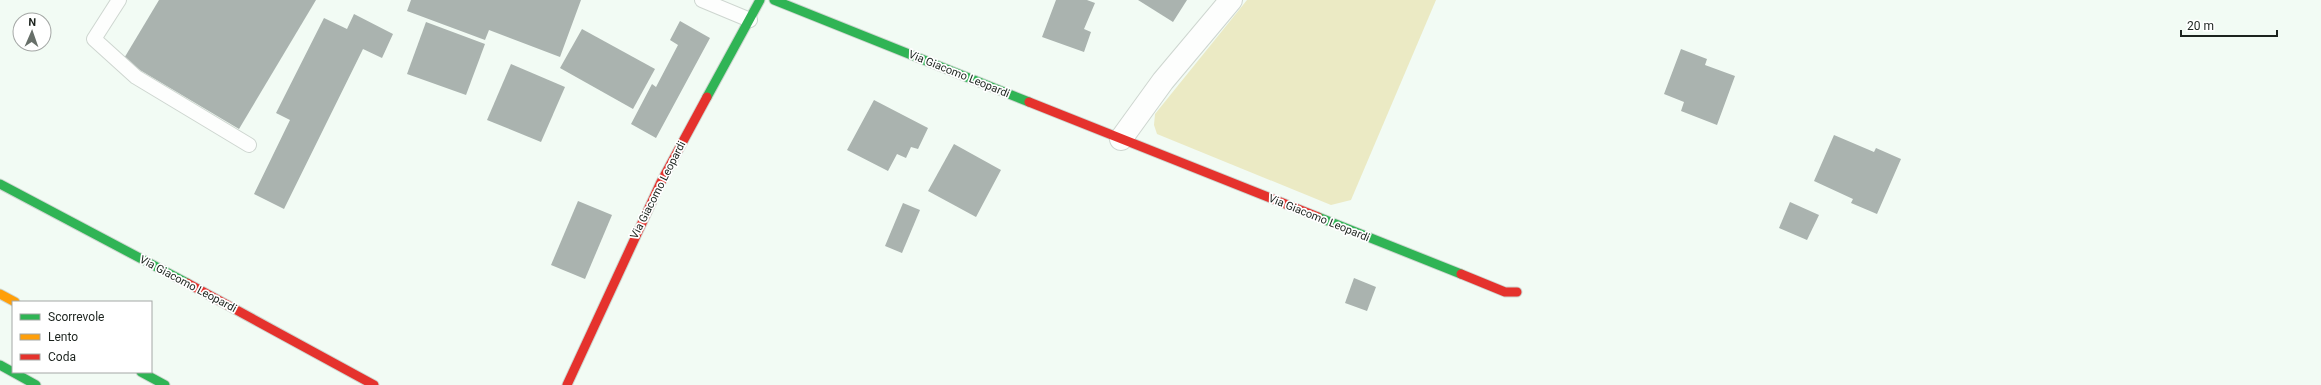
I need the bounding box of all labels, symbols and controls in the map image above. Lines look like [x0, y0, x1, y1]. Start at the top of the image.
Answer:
north arrow [12, 12, 52, 52]
scale bar [2181, 12, 2277, 38]
text: N [28, 16, 37, 29]
text: 20 m [2187, 19, 2214, 33]
street label: Via Giacomo Leopardi [907, 48, 1011, 100]
street label: Via Giacomo Leopardi [628, 139, 688, 241]
street label: Via Giacomo Leopardi [1267, 192, 1371, 244]
street label: Via Giacomo Leopardi [137, 253, 239, 315]
legend [12, 301, 152, 373]
text: Scorrevole [48, 310, 104, 324]
text: Lento [48, 330, 78, 344]
text: Coda [48, 350, 76, 364]

